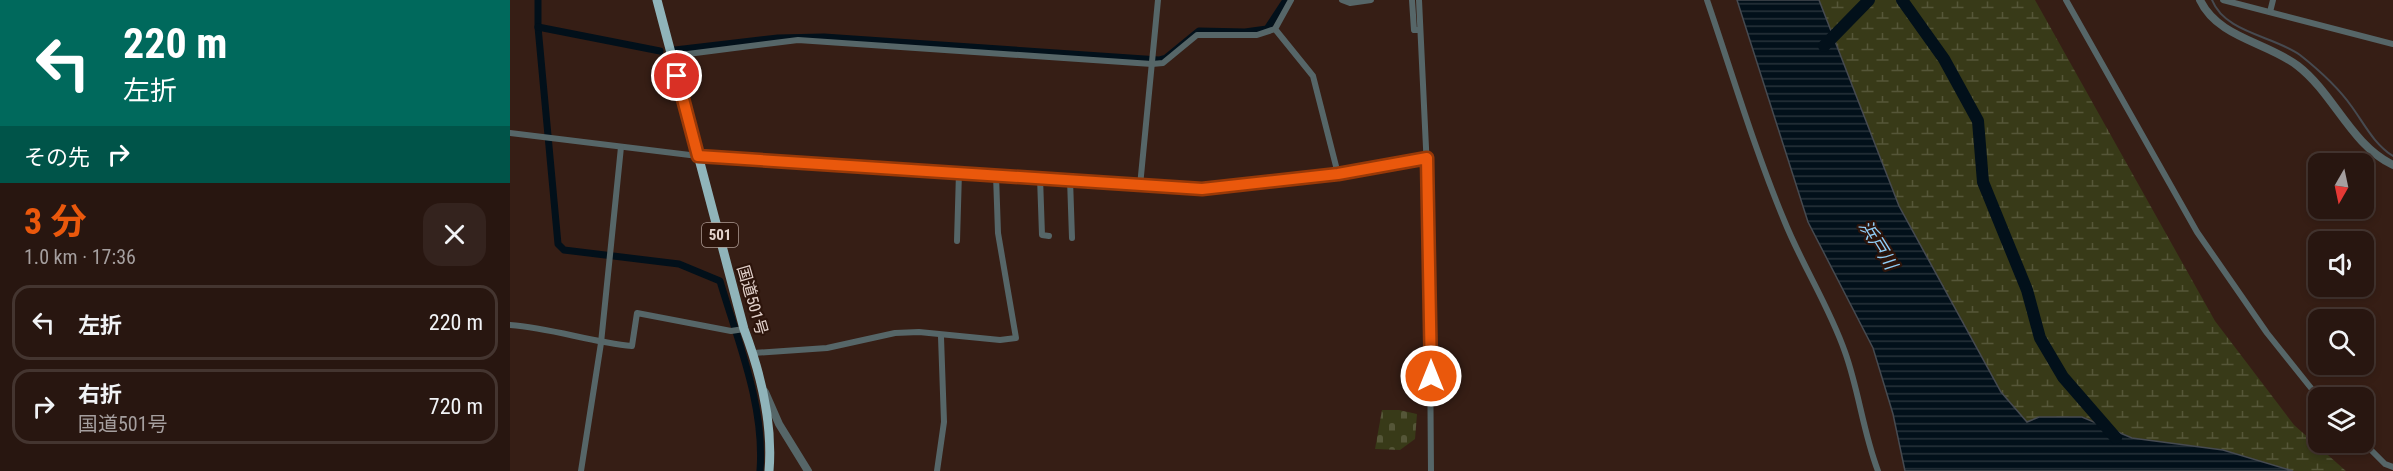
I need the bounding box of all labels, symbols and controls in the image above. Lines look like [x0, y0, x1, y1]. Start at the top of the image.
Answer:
text: 220 m [123, 19, 228, 68]
icon: left [24, 24, 102, 102]
pin [651, 50, 702, 101]
icon: arrive [660, 59, 693, 92]
text: 左折 [123, 75, 177, 107]
icon: right [102, 138, 135, 171]
text: その先 [24, 145, 90, 170]
north arrow [2308, 153, 2374, 219]
map controls [2308, 153, 2374, 453]
text: 3 分 [24, 201, 87, 243]
button: close [423, 203, 486, 266]
water label: 浜戸川 [1855, 216, 1903, 275]
road number: 501 [702, 223, 738, 247]
button: sound [2308, 231, 2374, 297]
text: 1.0 km · 17:36 [24, 245, 136, 269]
street label: 国道501号 [734, 263, 772, 337]
icon: left [27, 306, 60, 339]
button: search [2308, 309, 2374, 375]
text: 220 m [429, 310, 483, 335]
text: 左折 [78, 313, 122, 338]
position arrow [1399, 344, 1463, 408]
text: 右折 [78, 382, 122, 407]
button: layers [2308, 387, 2374, 453]
icon: right [27, 390, 60, 423]
text: 720 m [429, 394, 483, 419]
text: 国道501号 [78, 412, 168, 436]

